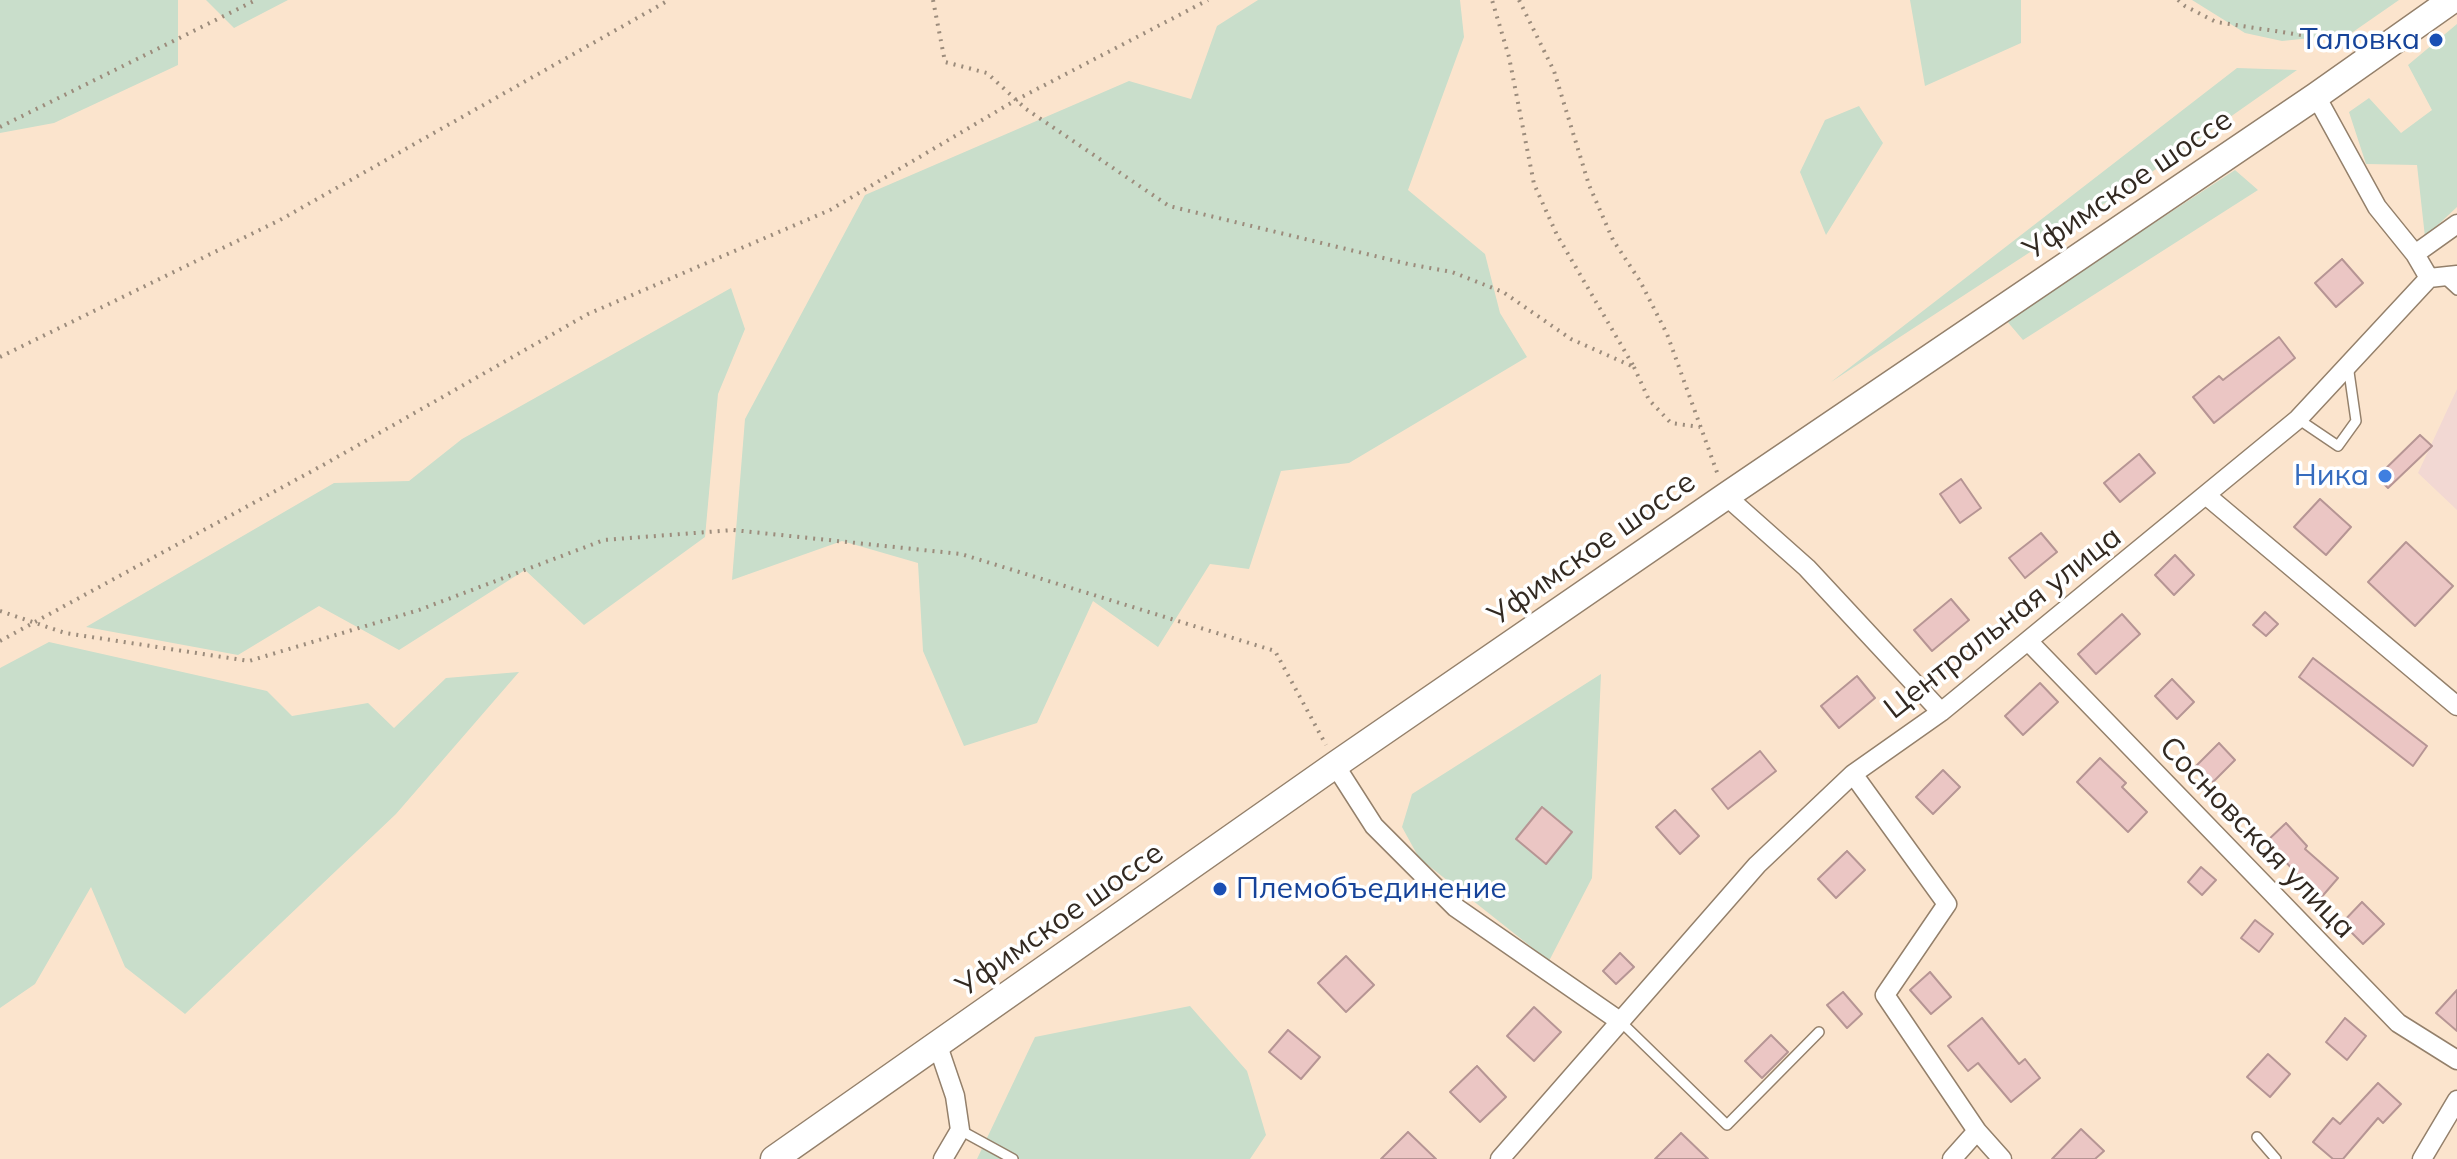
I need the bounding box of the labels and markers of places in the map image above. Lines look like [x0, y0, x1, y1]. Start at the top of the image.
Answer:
place label: Таловка [2300, 22, 2420, 58]
marker: Таловка [2427, 31, 2445, 49]
place label: Ника [2294, 458, 2369, 494]
marker: Ника [2376, 467, 2394, 485]
place label: Племобъединение [1236, 871, 1507, 907]
marker: Племобъединение [1211, 880, 1229, 898]

